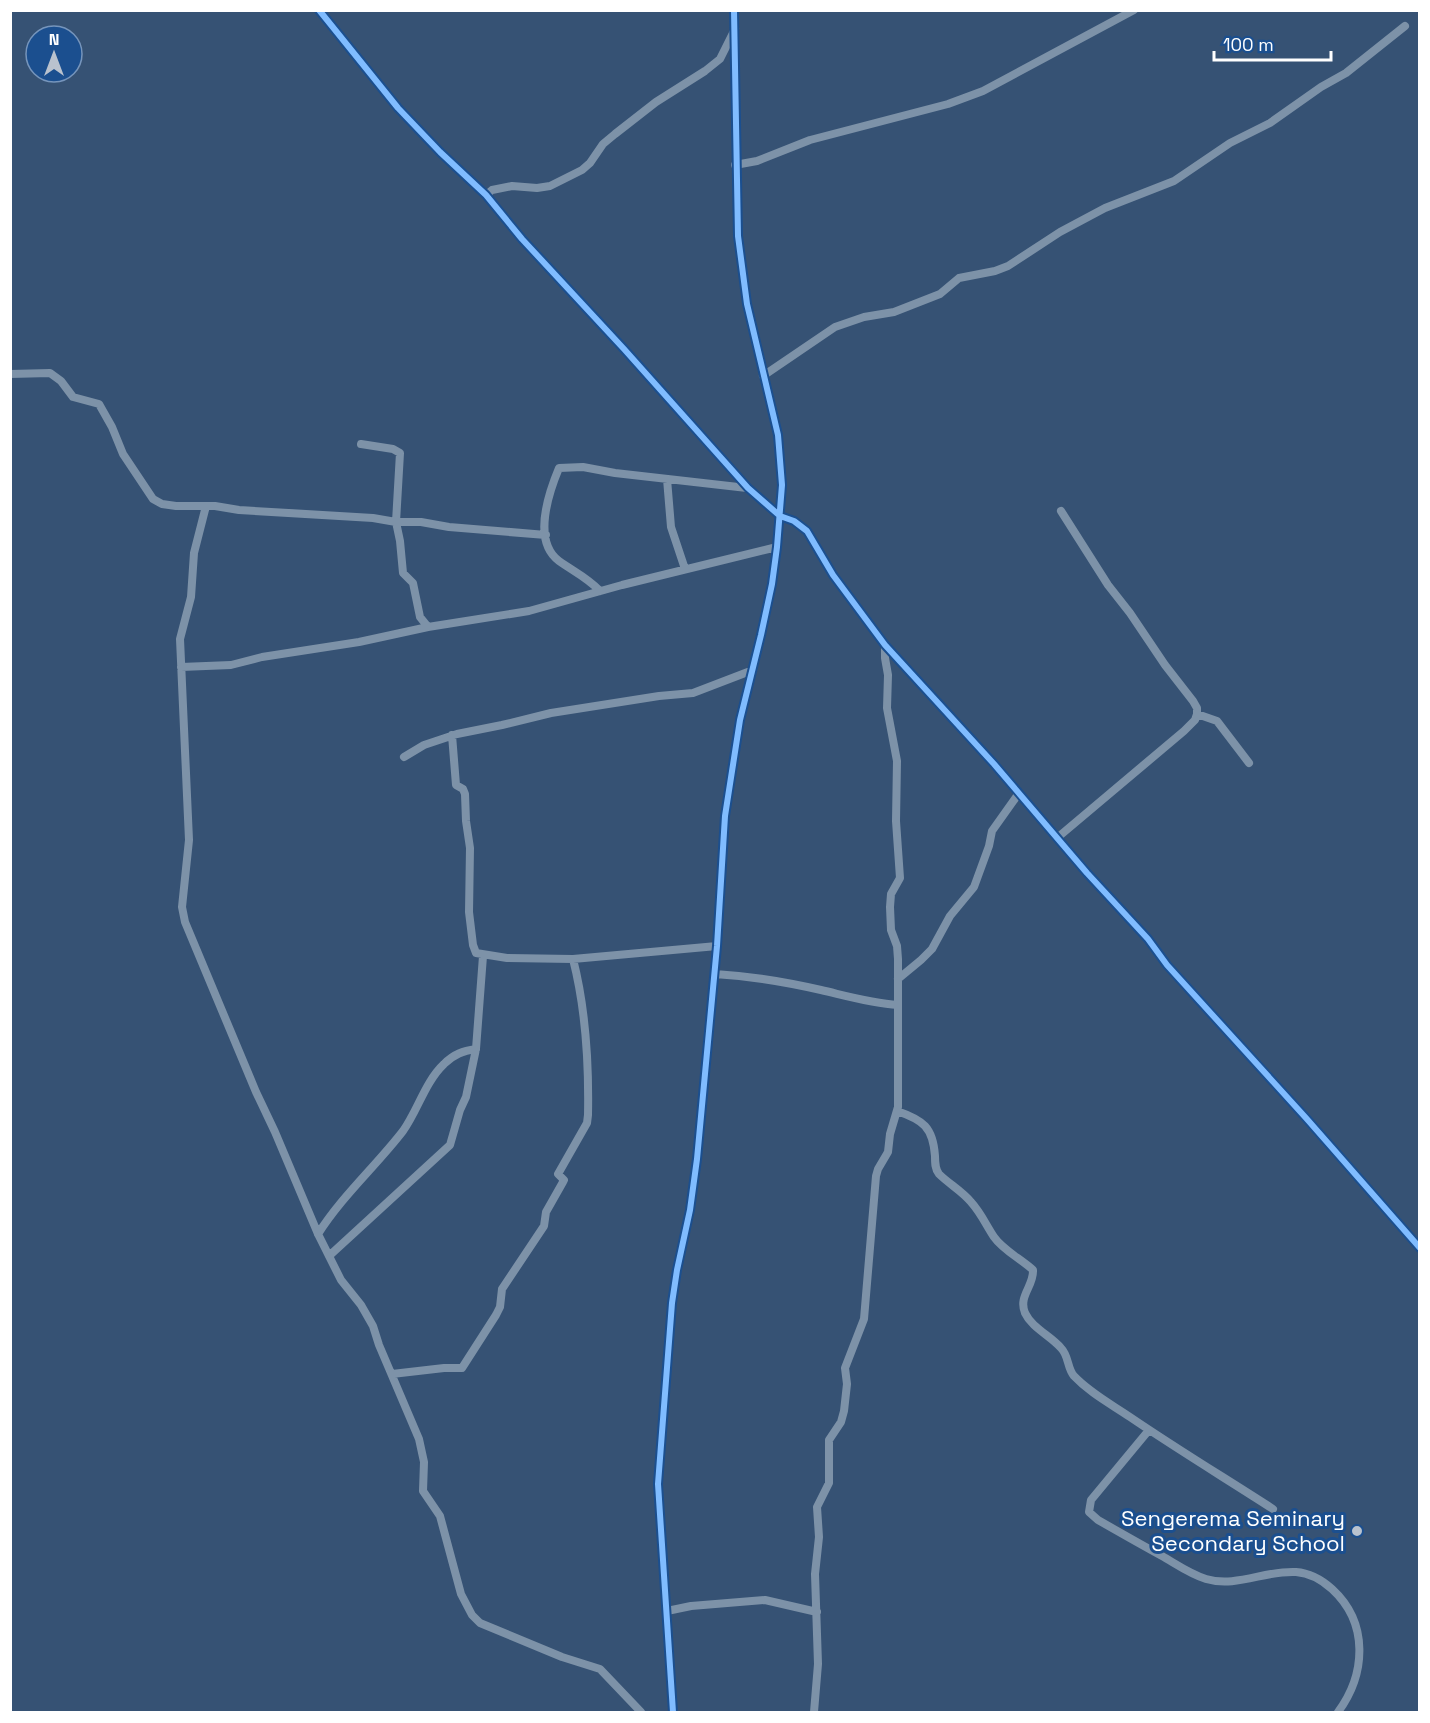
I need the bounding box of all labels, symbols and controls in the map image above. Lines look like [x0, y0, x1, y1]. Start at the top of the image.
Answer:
north arrow [24, 24, 84, 84]
scale bar [1214, 24, 1331, 62]
text: N [49, 29, 59, 50]
text: 100 m [1223, 33, 1274, 56]
place label: Sengerema Seminary Secondary School [1121, 1504, 1345, 1557]
marker: Sengerema Seminary Secondary School [1350, 1524, 1364, 1538]

